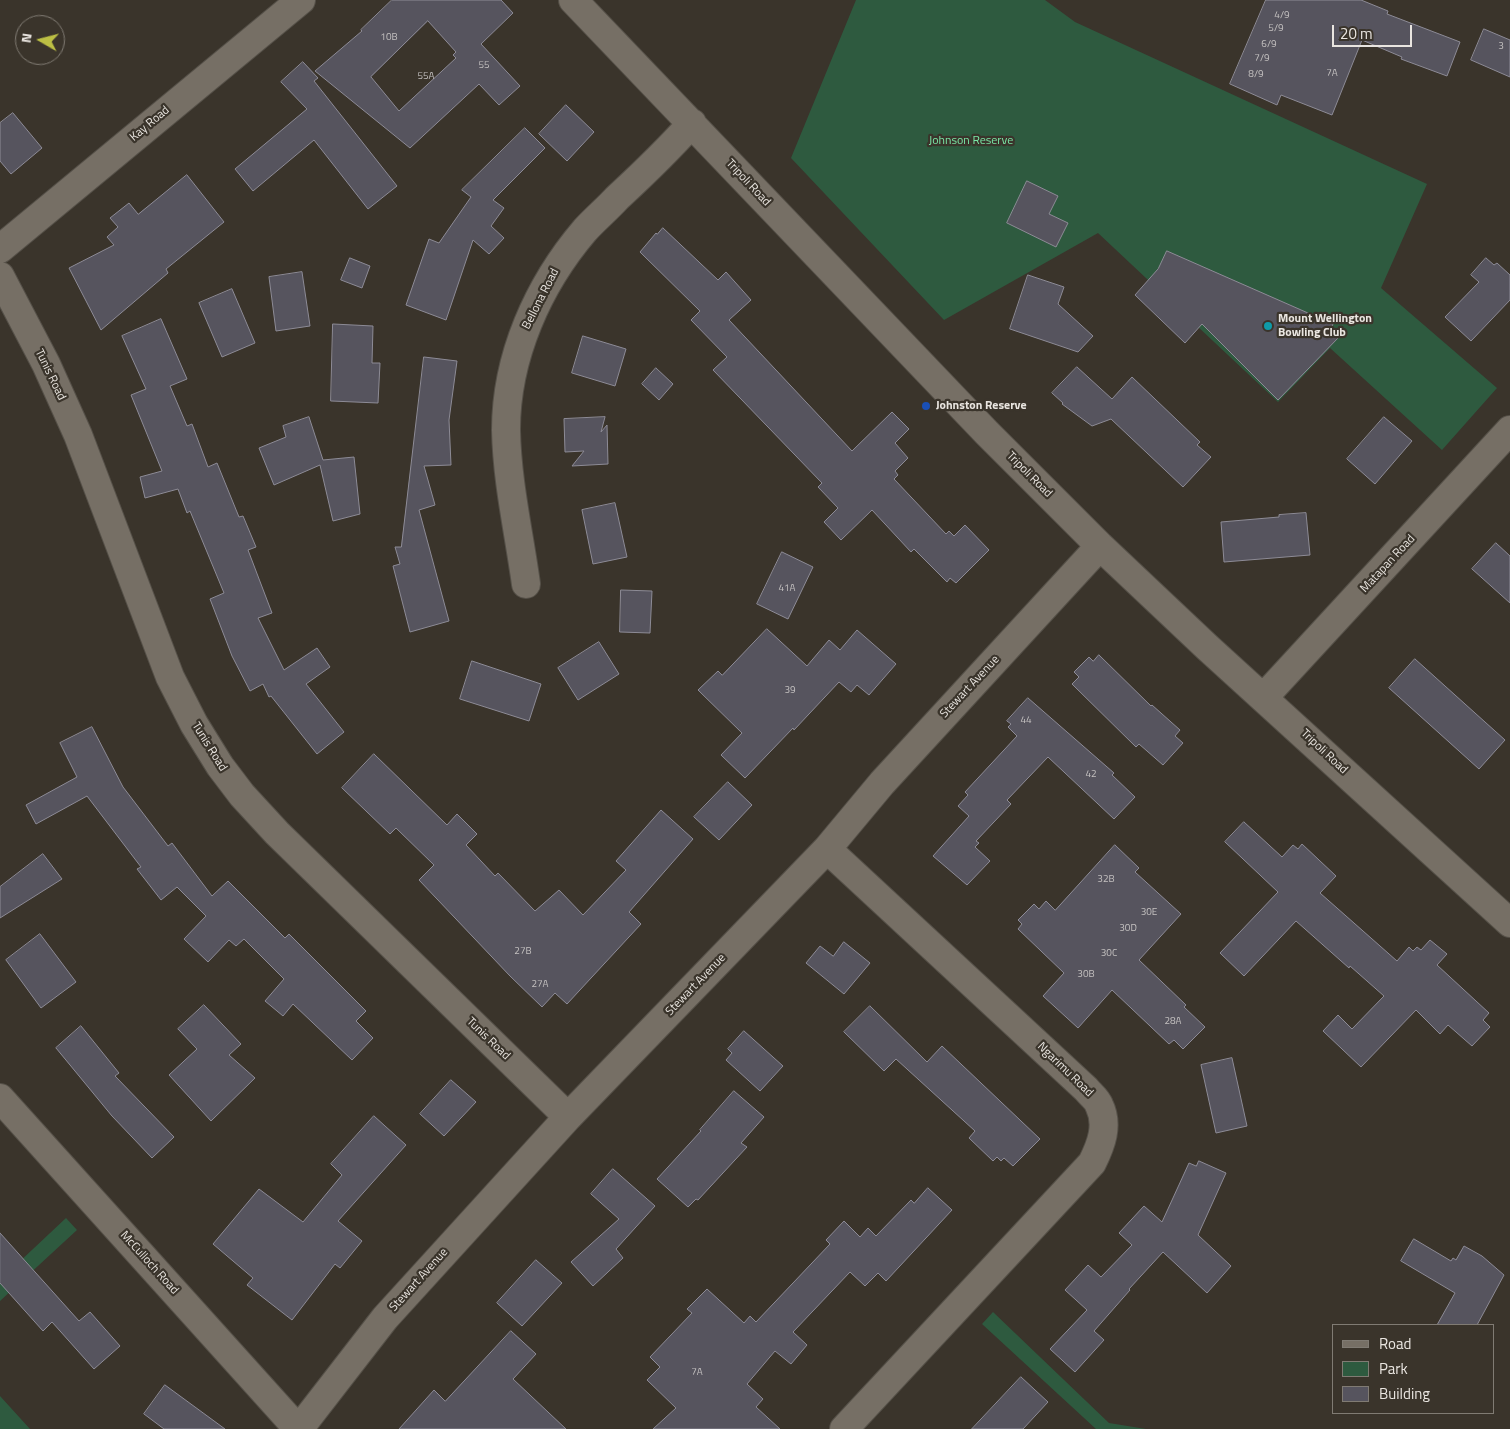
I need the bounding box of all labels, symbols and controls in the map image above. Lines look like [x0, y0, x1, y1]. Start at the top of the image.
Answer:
house number: 4/9 [1274, 10, 1290, 22]
north arrow [15, 15, 65, 65]
scale bar [1335, 15, 1415, 47]
text: 20 m [1340, 22, 1373, 45]
house number: 5/9 [1268, 23, 1284, 35]
text: N [15, 32, 37, 44]
house number: 10B [380, 32, 398, 44]
house number: 6/9 [1261, 39, 1277, 51]
house number: 3 [1498, 41, 1504, 53]
house number: 7/9 [1254, 53, 1270, 65]
house number: 55 [478, 60, 490, 72]
house number: 7A [1326, 68, 1338, 80]
house number: 8/9 [1248, 69, 1264, 81]
house number: 55A [417, 71, 435, 83]
street label: Kay Road [127, 103, 173, 145]
park label: Johnson Reserve [929, 134, 1013, 148]
street label: Tripoli Road [723, 157, 773, 209]
street label: Bellona Road [520, 266, 562, 332]
place label: Mount Wellington Bowling Club [1278, 312, 1372, 340]
marker: Mount Wellington Bowling Club [1262, 320, 1274, 332]
street label: Tunis Road [31, 347, 69, 403]
place label: Johnston Reserve [936, 399, 1027, 413]
marker: Johnston Reserve [920, 400, 932, 412]
street label: Tripoli Road [1003, 449, 1055, 501]
street label: Matapan Road [1358, 532, 1418, 596]
house number: 41A [778, 583, 796, 595]
street label: Stewart Avenue [937, 653, 1003, 721]
house number: 39 [784, 685, 796, 697]
house number: 44 [1020, 715, 1032, 727]
street label: Tunis Road [188, 720, 230, 774]
street label: Tripoli Road [1298, 727, 1350, 777]
house number: 42 [1085, 769, 1097, 781]
house number: 32B [1097, 874, 1115, 886]
house number: 30E [1141, 907, 1157, 919]
house number: 30D [1119, 923, 1137, 935]
house number: 27B [514, 946, 532, 958]
house number: 30C [1101, 948, 1117, 960]
street label: Stewart Avenue [663, 951, 729, 1019]
house number: 30B [1077, 969, 1095, 981]
house number: 27A [531, 979, 549, 991]
street label: Tunis Road [463, 1015, 513, 1063]
house number: 28A [1164, 1016, 1182, 1028]
street label: Ngarimu Road [1034, 1040, 1096, 1100]
street label: McCulloch Road [117, 1228, 181, 1298]
street label: Stewart Avenue [387, 1245, 451, 1315]
legend [1332, 1324, 1495, 1414]
text: Road [1379, 1332, 1411, 1355]
text: Park [1379, 1357, 1408, 1380]
house number: 7A [691, 1367, 703, 1379]
text: Building [1379, 1382, 1430, 1405]

